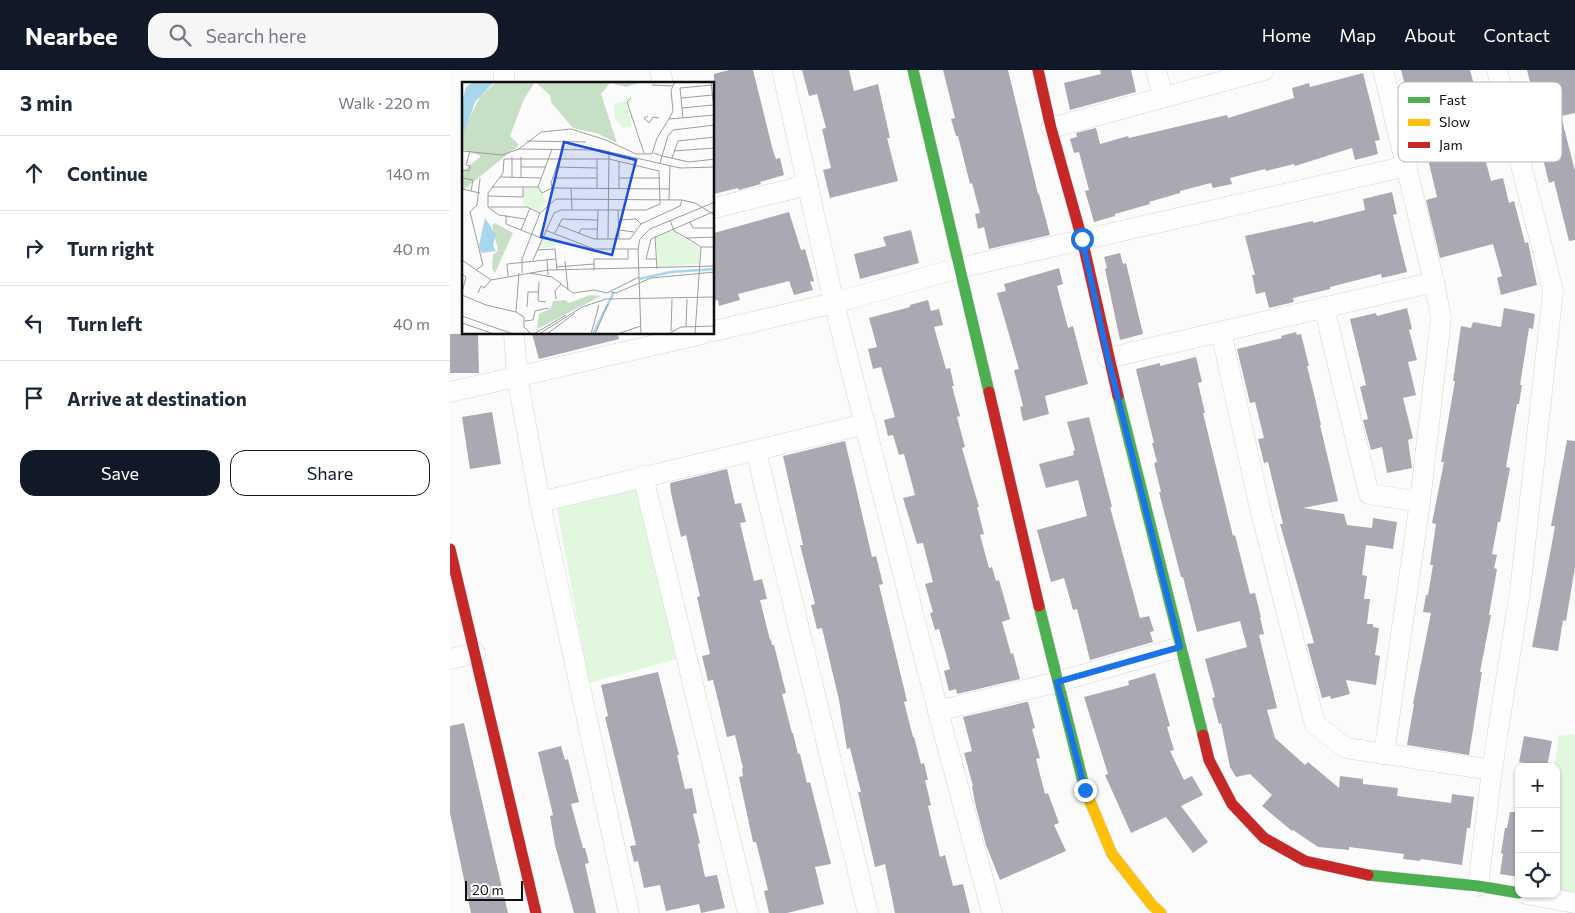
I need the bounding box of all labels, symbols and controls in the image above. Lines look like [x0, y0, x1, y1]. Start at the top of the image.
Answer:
search box [148, 13, 498, 58]
text: Nearbee [25, 21, 118, 50]
icon: search [166, 21, 194, 49]
text: Search here [206, 24, 306, 47]
text: Home [1262, 24, 1311, 46]
text: Map [1339, 24, 1376, 46]
text: About [1404, 24, 1456, 46]
text: Contact [1484, 24, 1550, 46]
inset map [462, 82, 715, 335]
legend [1398, 82, 1562, 162]
text: 3 min [20, 90, 73, 115]
text: Fast [1439, 91, 1466, 108]
text: Walk · 220 m [338, 93, 430, 112]
text: Slow [1439, 113, 1470, 130]
text: Jam [1439, 136, 1463, 153]
icon: ahead [20, 159, 48, 187]
text: Continue [67, 162, 147, 185]
text: 140 m [386, 164, 430, 183]
route start [1071, 228, 1094, 251]
icon: right [20, 234, 48, 262]
text: Turn right [67, 237, 154, 260]
text: 40 m [393, 239, 430, 258]
icon: left [20, 309, 48, 337]
text: Turn left [67, 312, 142, 335]
text: 40 m [393, 314, 430, 333]
icon: arrive [20, 384, 48, 412]
text: Arrive at destination [67, 387, 247, 410]
button: Save [20, 450, 220, 496]
button: Share [230, 450, 430, 496]
map controls [1515, 763, 1560, 898]
button: + [1515, 763, 1560, 808]
route end [1074, 779, 1097, 802]
button: − [1515, 808, 1560, 853]
button: locate [1515, 853, 1560, 898]
scale bar [465, 878, 522, 901]
text: 20 m [472, 881, 504, 898]

